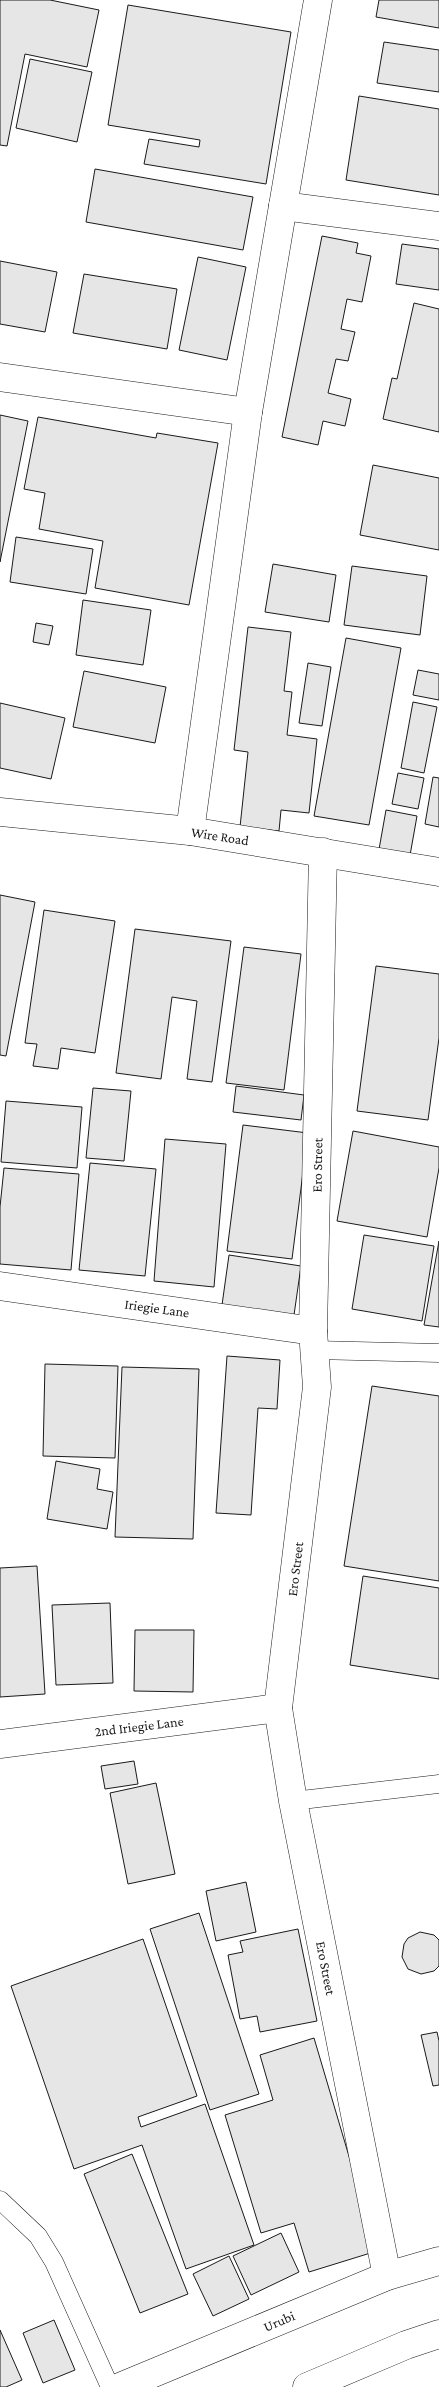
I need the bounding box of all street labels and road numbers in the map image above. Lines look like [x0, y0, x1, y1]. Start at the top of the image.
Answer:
street label: Wire Road [190, 824, 251, 849]
street label: Ero Street [309, 1137, 325, 1192]
street label: Iriegie Lane [124, 1296, 190, 1320]
street label: Ero Street [284, 1541, 306, 1597]
street label: 2nd Iriegie Lane [94, 1713, 184, 1739]
street label: Ero Street [313, 1940, 339, 1997]
street label: Urubi [261, 2307, 297, 2335]

